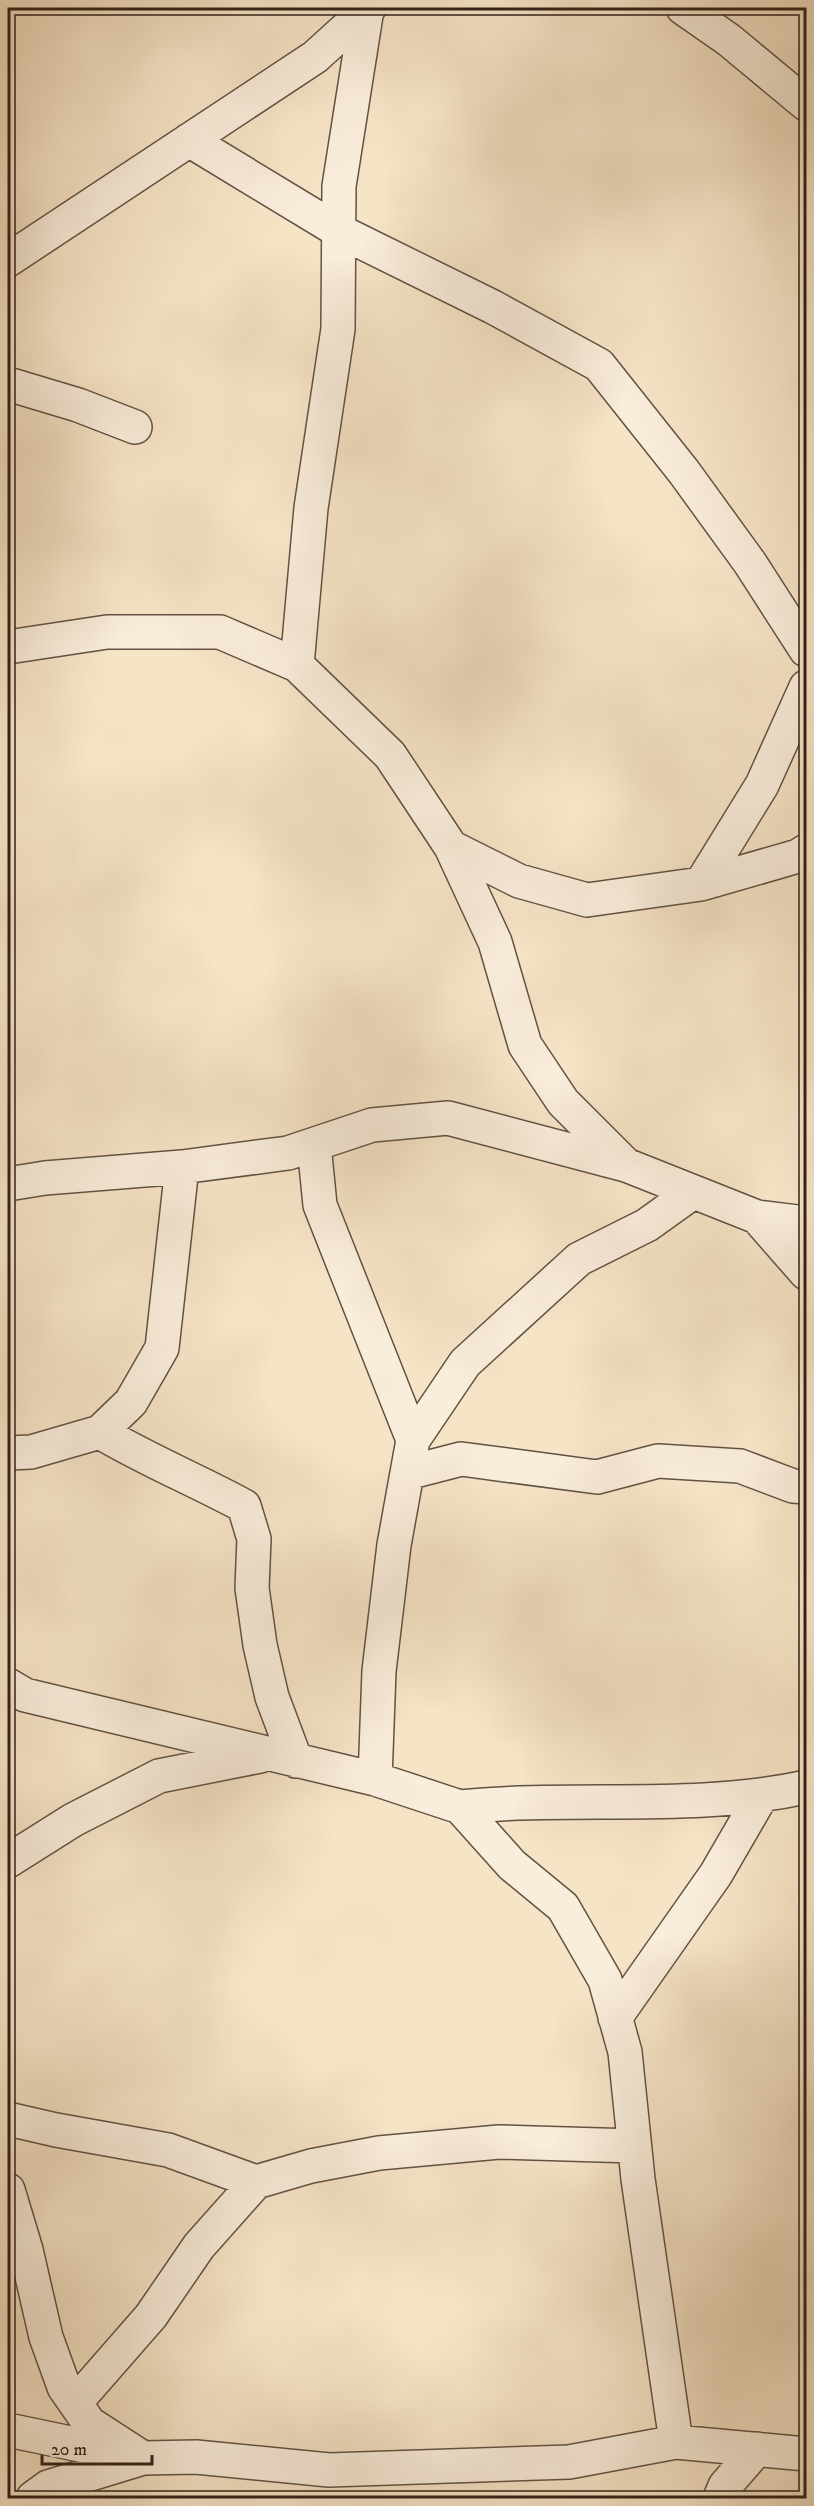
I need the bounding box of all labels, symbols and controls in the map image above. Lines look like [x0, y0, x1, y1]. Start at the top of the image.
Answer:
scale bar [42, 2428, 152, 2466]
text: 20 m [51, 2439, 87, 2461]

